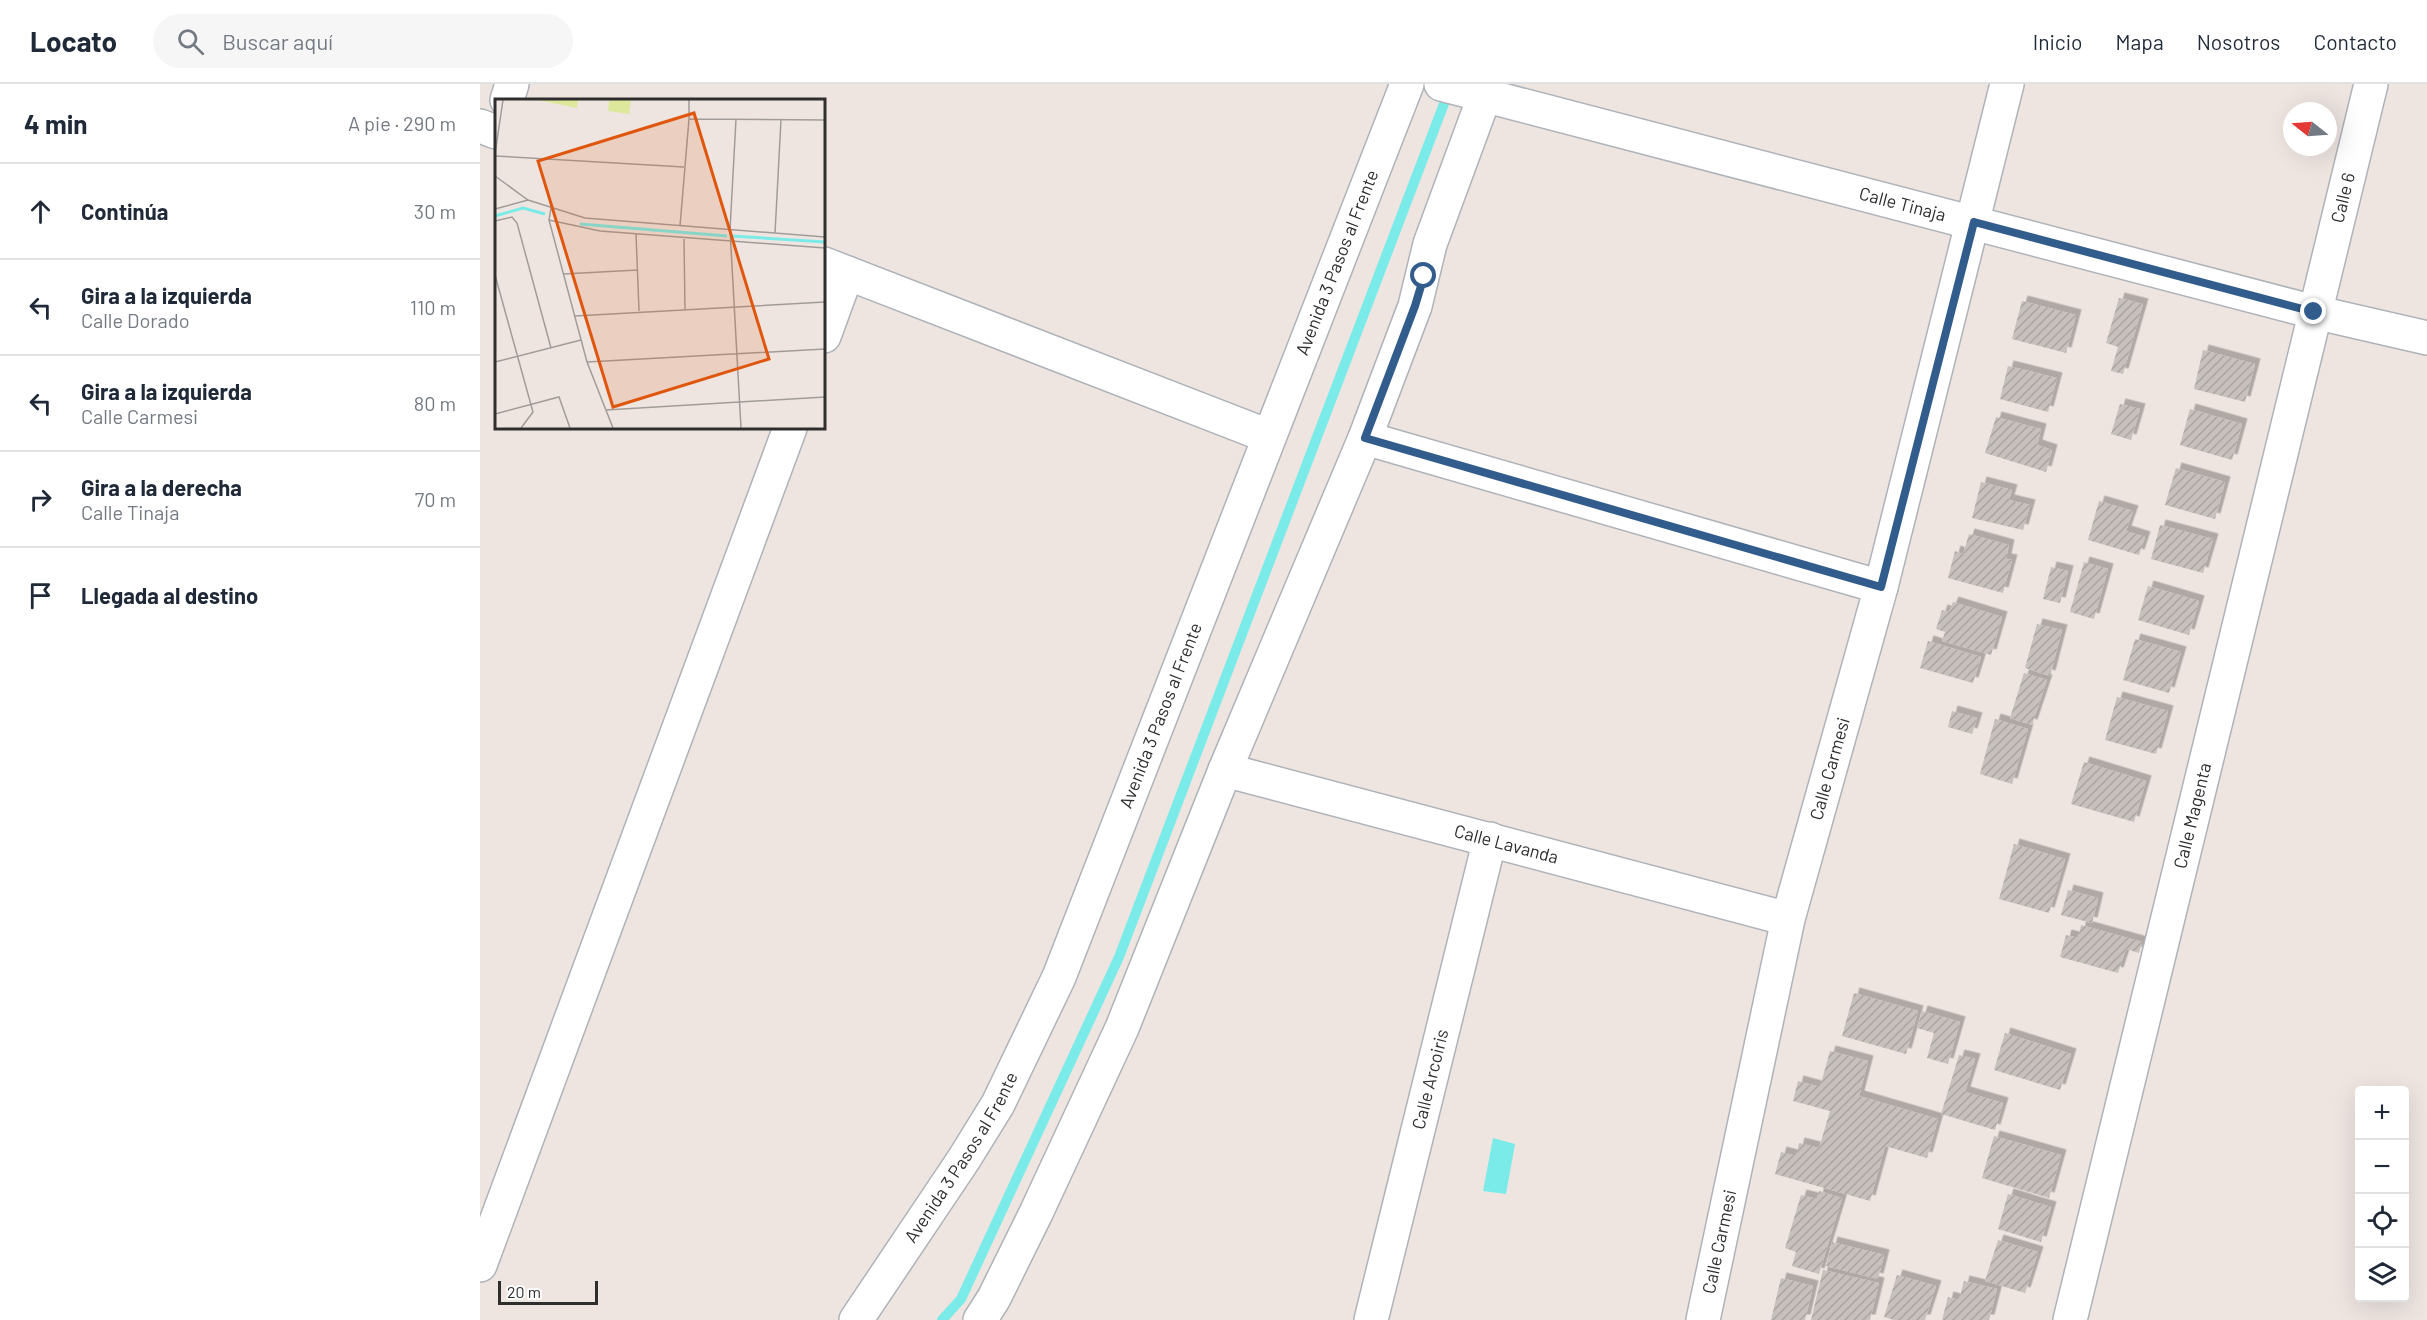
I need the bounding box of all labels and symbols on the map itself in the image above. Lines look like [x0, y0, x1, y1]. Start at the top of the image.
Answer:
inset map [495, 99, 825, 429]
north arrow [2283, 102, 2337, 156]
street label: Avenida 3 Pasos al Frente [1290, 166, 1382, 358]
street label: Calle 6 [2326, 170, 2359, 225]
street label: Calle Tinaja [1857, 182, 1948, 225]
route start [1410, 262, 1436, 288]
route end [2300, 298, 2326, 324]
street label: Avenida 3 Pasos al Frente [1114, 619, 1206, 811]
street label: Calle Carmesi [1804, 715, 1854, 822]
street label: Calle Magenta [2168, 760, 2215, 871]
street label: Calle Lavanda [1452, 819, 1561, 868]
street label: Calle Arcoiris [1407, 1027, 1453, 1131]
street label: Avenida 3 Pasos al Frente [899, 1068, 1022, 1246]
street label: Calle Carmesi [1697, 1188, 1740, 1295]
scale bar [498, 1278, 598, 1306]

